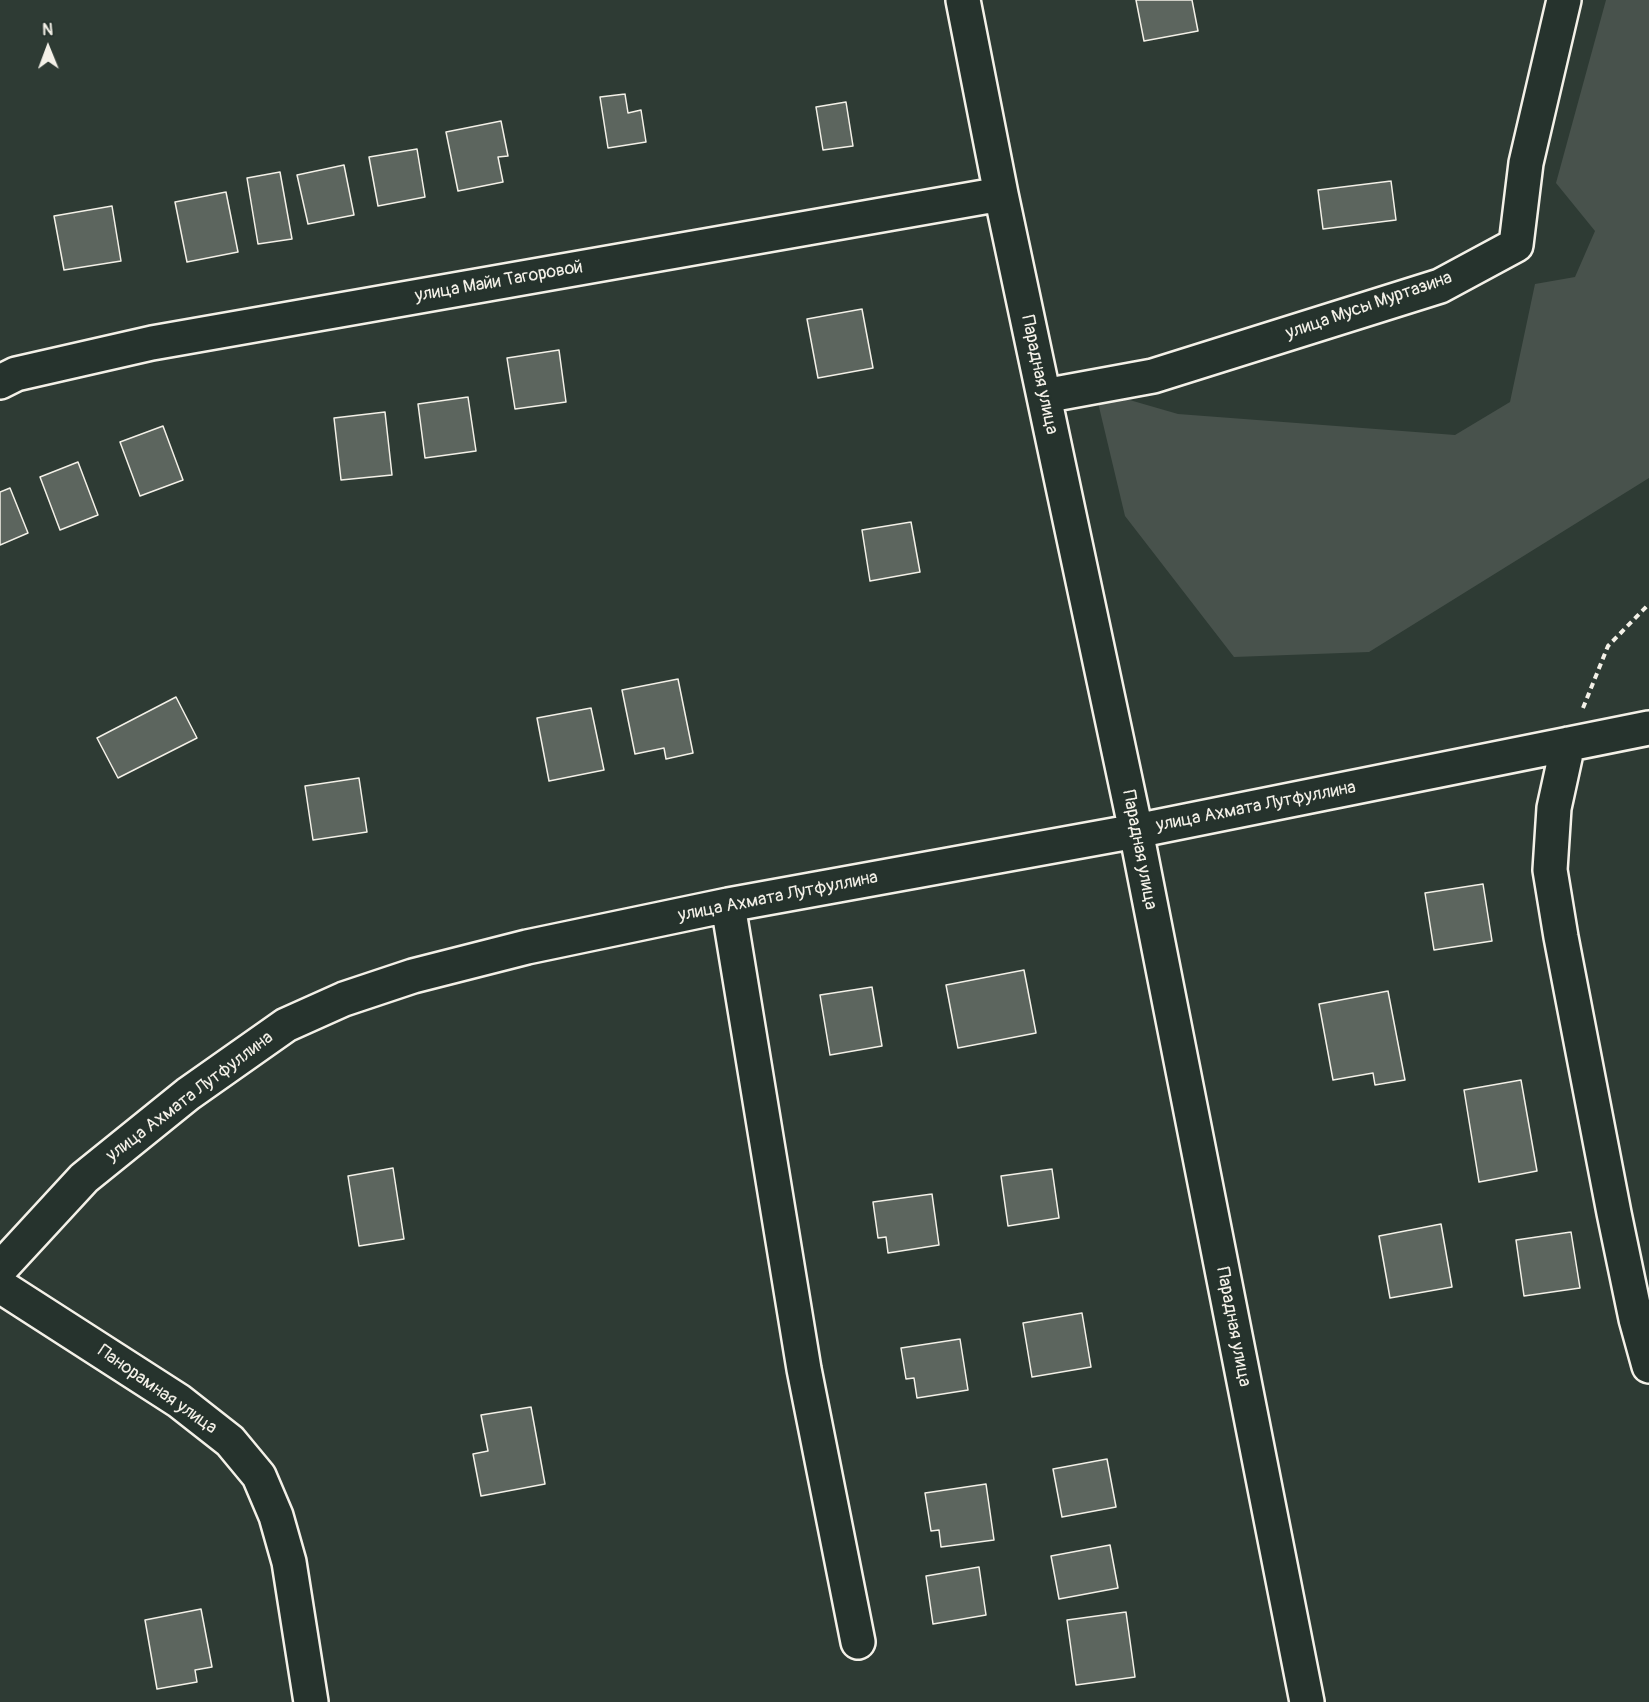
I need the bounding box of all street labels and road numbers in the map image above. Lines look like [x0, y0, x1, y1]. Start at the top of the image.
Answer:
street label: улица Майи Тагоровой [413, 257, 585, 307]
street label: улица Мусы Муртазина [1283, 267, 1455, 345]
street label: Парадная улица [1016, 313, 1062, 437]
street label: улица Ахмата Лутфуллина [1154, 777, 1358, 837]
street label: Парадная улица [1117, 788, 1161, 912]
street label: улица Ахмата Лутфуллина [676, 867, 880, 927]
street label: улица Ахмата Лутфуллина [102, 1027, 278, 1167]
street label: Парадная улица [1211, 1265, 1255, 1389]
street label: Панорамная улица [93, 1341, 221, 1439]

